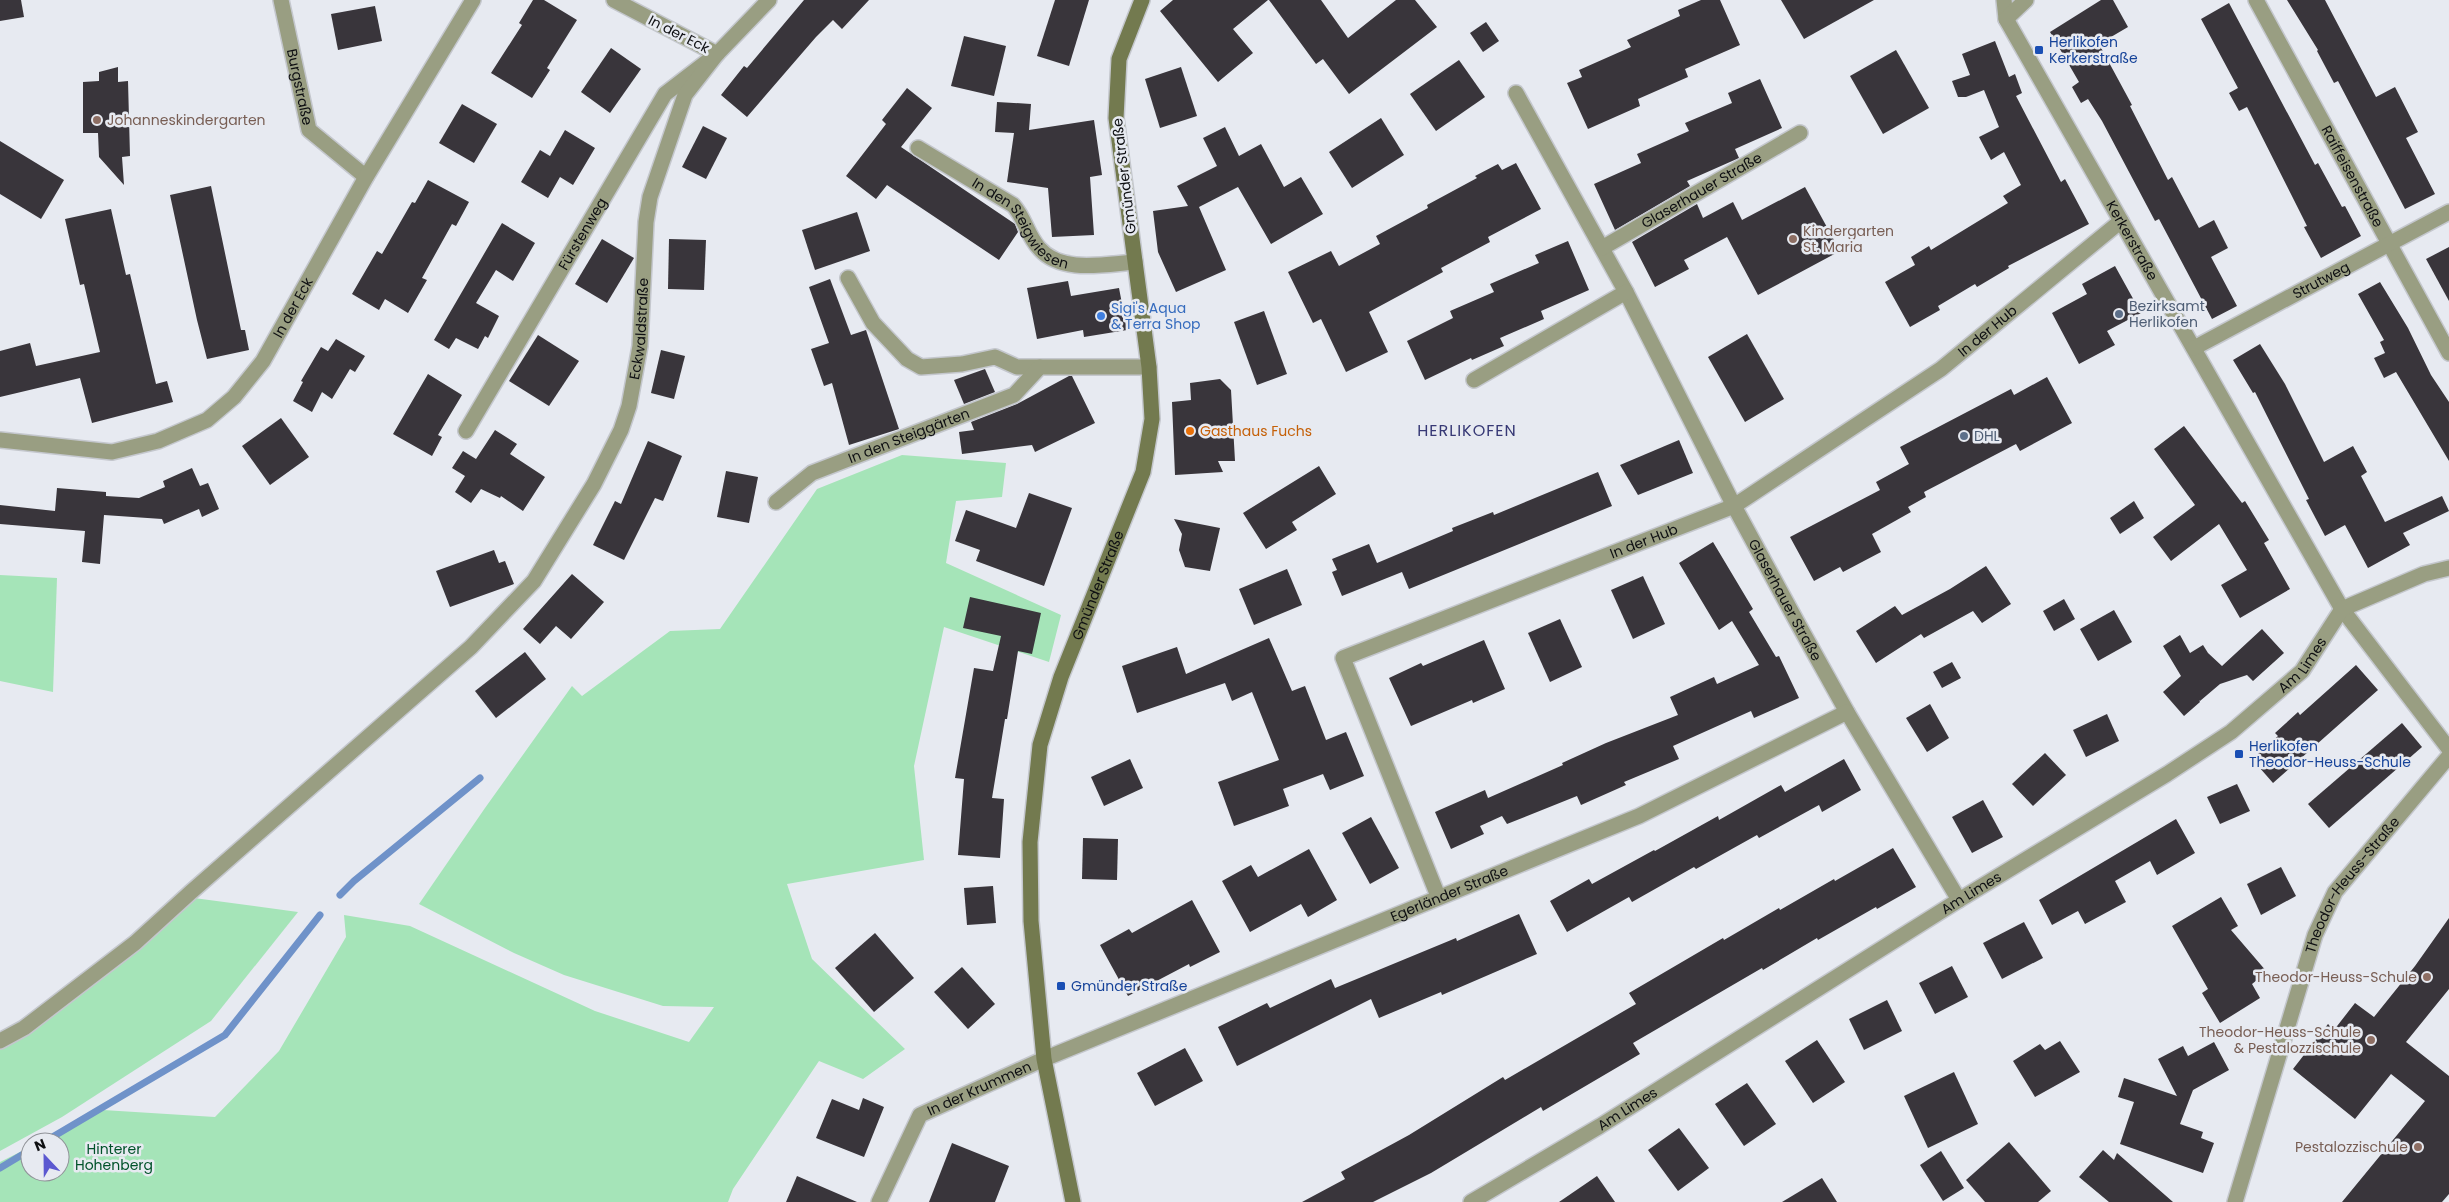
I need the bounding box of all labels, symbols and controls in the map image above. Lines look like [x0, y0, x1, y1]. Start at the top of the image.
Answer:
street label: In der Eck [645, 10, 714, 58]
place label: Herlikofen Kerkerstraße [2049, 32, 2138, 68]
marker: Herlikofen Kerkerstraße [2033, 44, 2045, 56]
street label: Burgstraße [282, 47, 318, 127]
place label: Johanneskindergarten [107, 110, 266, 130]
marker: Johanneskindergarten [91, 114, 103, 126]
street label: Gmünder Straße [1107, 117, 1141, 235]
street label: Raiffeisenstraße [2317, 122, 2388, 231]
street label: Glaserhauer Straße [1637, 147, 1766, 233]
street label: In den Steigwiesen [968, 173, 1071, 274]
street label: Fürstenweg [553, 194, 612, 274]
street label: Kerkerstraße [2101, 197, 2163, 284]
place label: Kindergarten St. Maria [1803, 221, 1894, 257]
marker: Kindergarten St. Maria [1787, 233, 1799, 245]
street label: Strutweg [2289, 257, 2353, 304]
street label: In der Eck [268, 273, 318, 341]
street label: Eckwaldstraße [624, 277, 653, 381]
place label: Bezirksamt Herlikofen [2129, 296, 2205, 332]
place label: Sigi's Aqua & Terra Shop [1111, 298, 1201, 334]
street label: In der Hub [1953, 300, 2021, 361]
marker: Bezirksamt Herlikofen [2113, 308, 2125, 320]
marker: Sigi's Aqua & Terra Shop [1095, 310, 1107, 322]
street label: In den Steiggärten [845, 403, 973, 468]
district label: HERLIKOFEN [1417, 419, 1517, 442]
place label: Gasthaus Fuchs [1200, 421, 1312, 441]
marker: Gasthaus Fuchs [1184, 425, 1196, 437]
place label: DHL [1974, 426, 2000, 446]
marker: DHL [1958, 430, 1970, 442]
street label: In der Hub [1607, 519, 1681, 563]
street label: Gmünder Straße [1067, 527, 1129, 643]
street label: Glaserhauer Straße [1744, 535, 1827, 665]
street label: Am Limes [2273, 633, 2331, 698]
place label: Herlikofen Theodor-Heuss-Schule [2249, 736, 2411, 772]
marker: Herlikofen Theodor-Heuss-Schule [2233, 748, 2245, 760]
street label: Theodor-Heuss-Straße [2300, 812, 2404, 956]
street label: Egerländer Straße [1387, 860, 1512, 927]
street label: Am Limes [1937, 867, 2005, 919]
place label: Theodor-Heuss-Schule [2255, 967, 2417, 987]
marker: Theodor-Heuss-Schule [2421, 971, 2433, 983]
place label: Gmünder Straße [1071, 976, 1188, 996]
marker: Gmünder Straße [1055, 980, 1067, 992]
place label: Theodor-Heuss-Schule & Pestalozzischule [2199, 1022, 2361, 1058]
marker: Theodor-Heuss-Schule & Pestalozzischule [2365, 1034, 2377, 1046]
street label: In der Krummen [924, 1056, 1034, 1121]
street label: Am Limes [1593, 1082, 1661, 1135]
north arrow [20, 1132, 70, 1182]
text: N [32, 1134, 49, 1156]
place label: Pestalozzischule [2295, 1137, 2408, 1157]
park label: Hinterer Hohenberg [75, 1139, 153, 1175]
marker: Pestalozzischule [2412, 1141, 2424, 1153]

